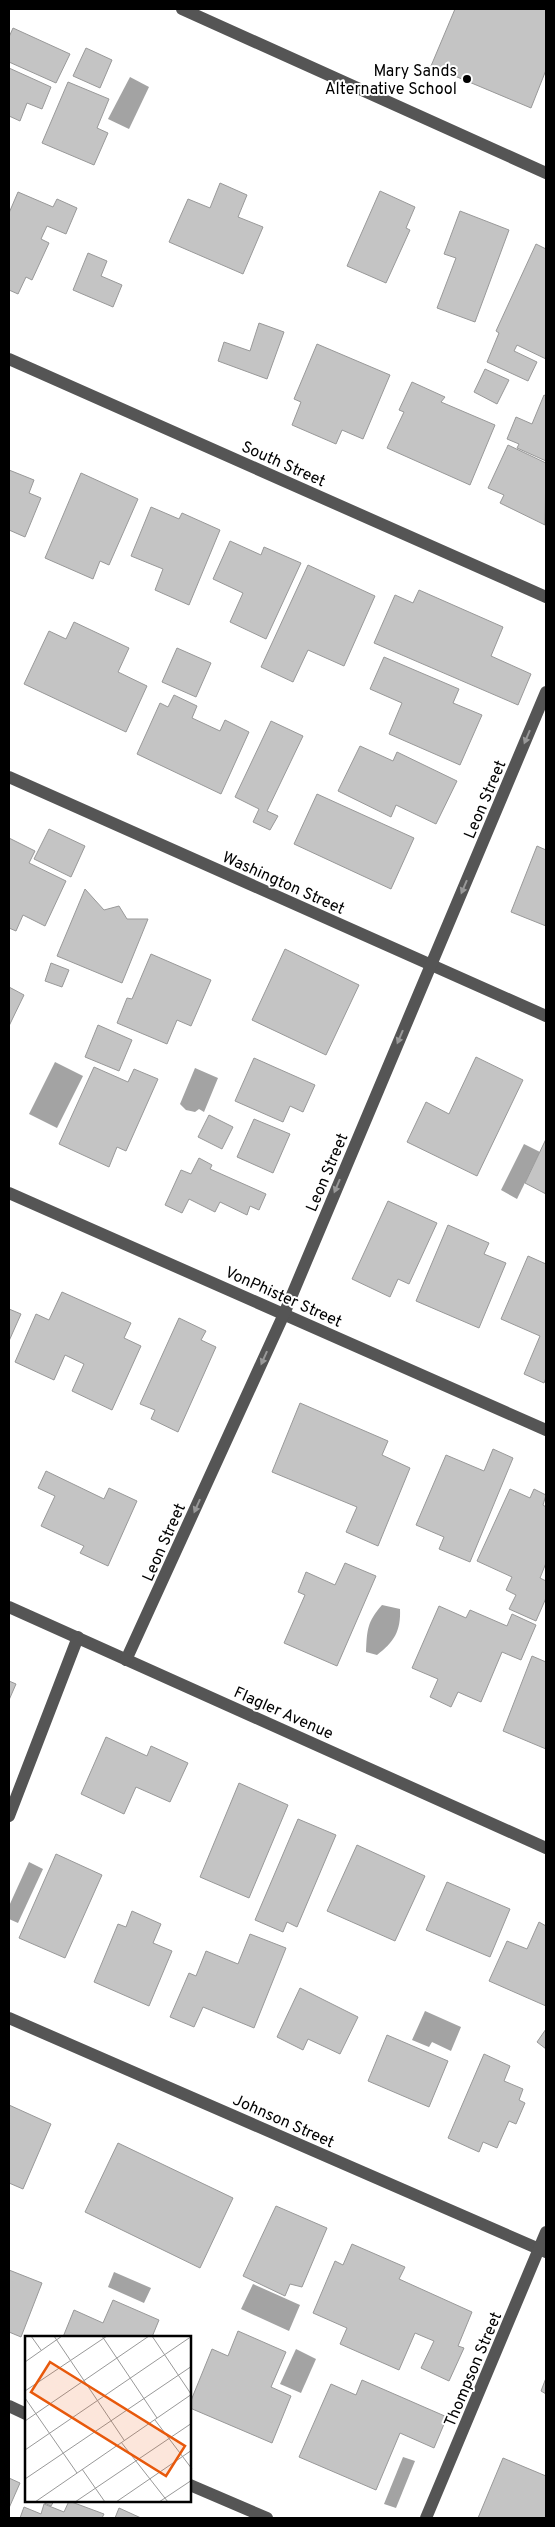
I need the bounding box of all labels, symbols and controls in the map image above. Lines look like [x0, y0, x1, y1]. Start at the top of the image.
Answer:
place label: Mary Sands Alternative School [325, 62, 457, 100]
marker: Mary Sands Alternative School [461, 73, 473, 85]
street label: South Street [238, 437, 328, 492]
one-way arrow [523, 730, 531, 744]
street label: Leon Street [460, 757, 511, 842]
street label: Washington Street [219, 848, 347, 920]
one-way arrow [459, 880, 467, 894]
one-way arrow [396, 1030, 404, 1044]
street label: Leon Street [302, 1130, 353, 1215]
one-way arrow [333, 1179, 341, 1193]
street label: VonPhister Street [222, 1263, 345, 1333]
one-way arrow [260, 1351, 268, 1365]
one-way arrow [192, 1499, 200, 1513]
street label: Leon Street [139, 1501, 191, 1585]
street label: Flagler Avenue [230, 1683, 336, 1745]
street label: Johnson Street [229, 2091, 337, 2153]
street label: Thompson Street [441, 2309, 507, 2430]
inset map [25, 2336, 191, 2502]

